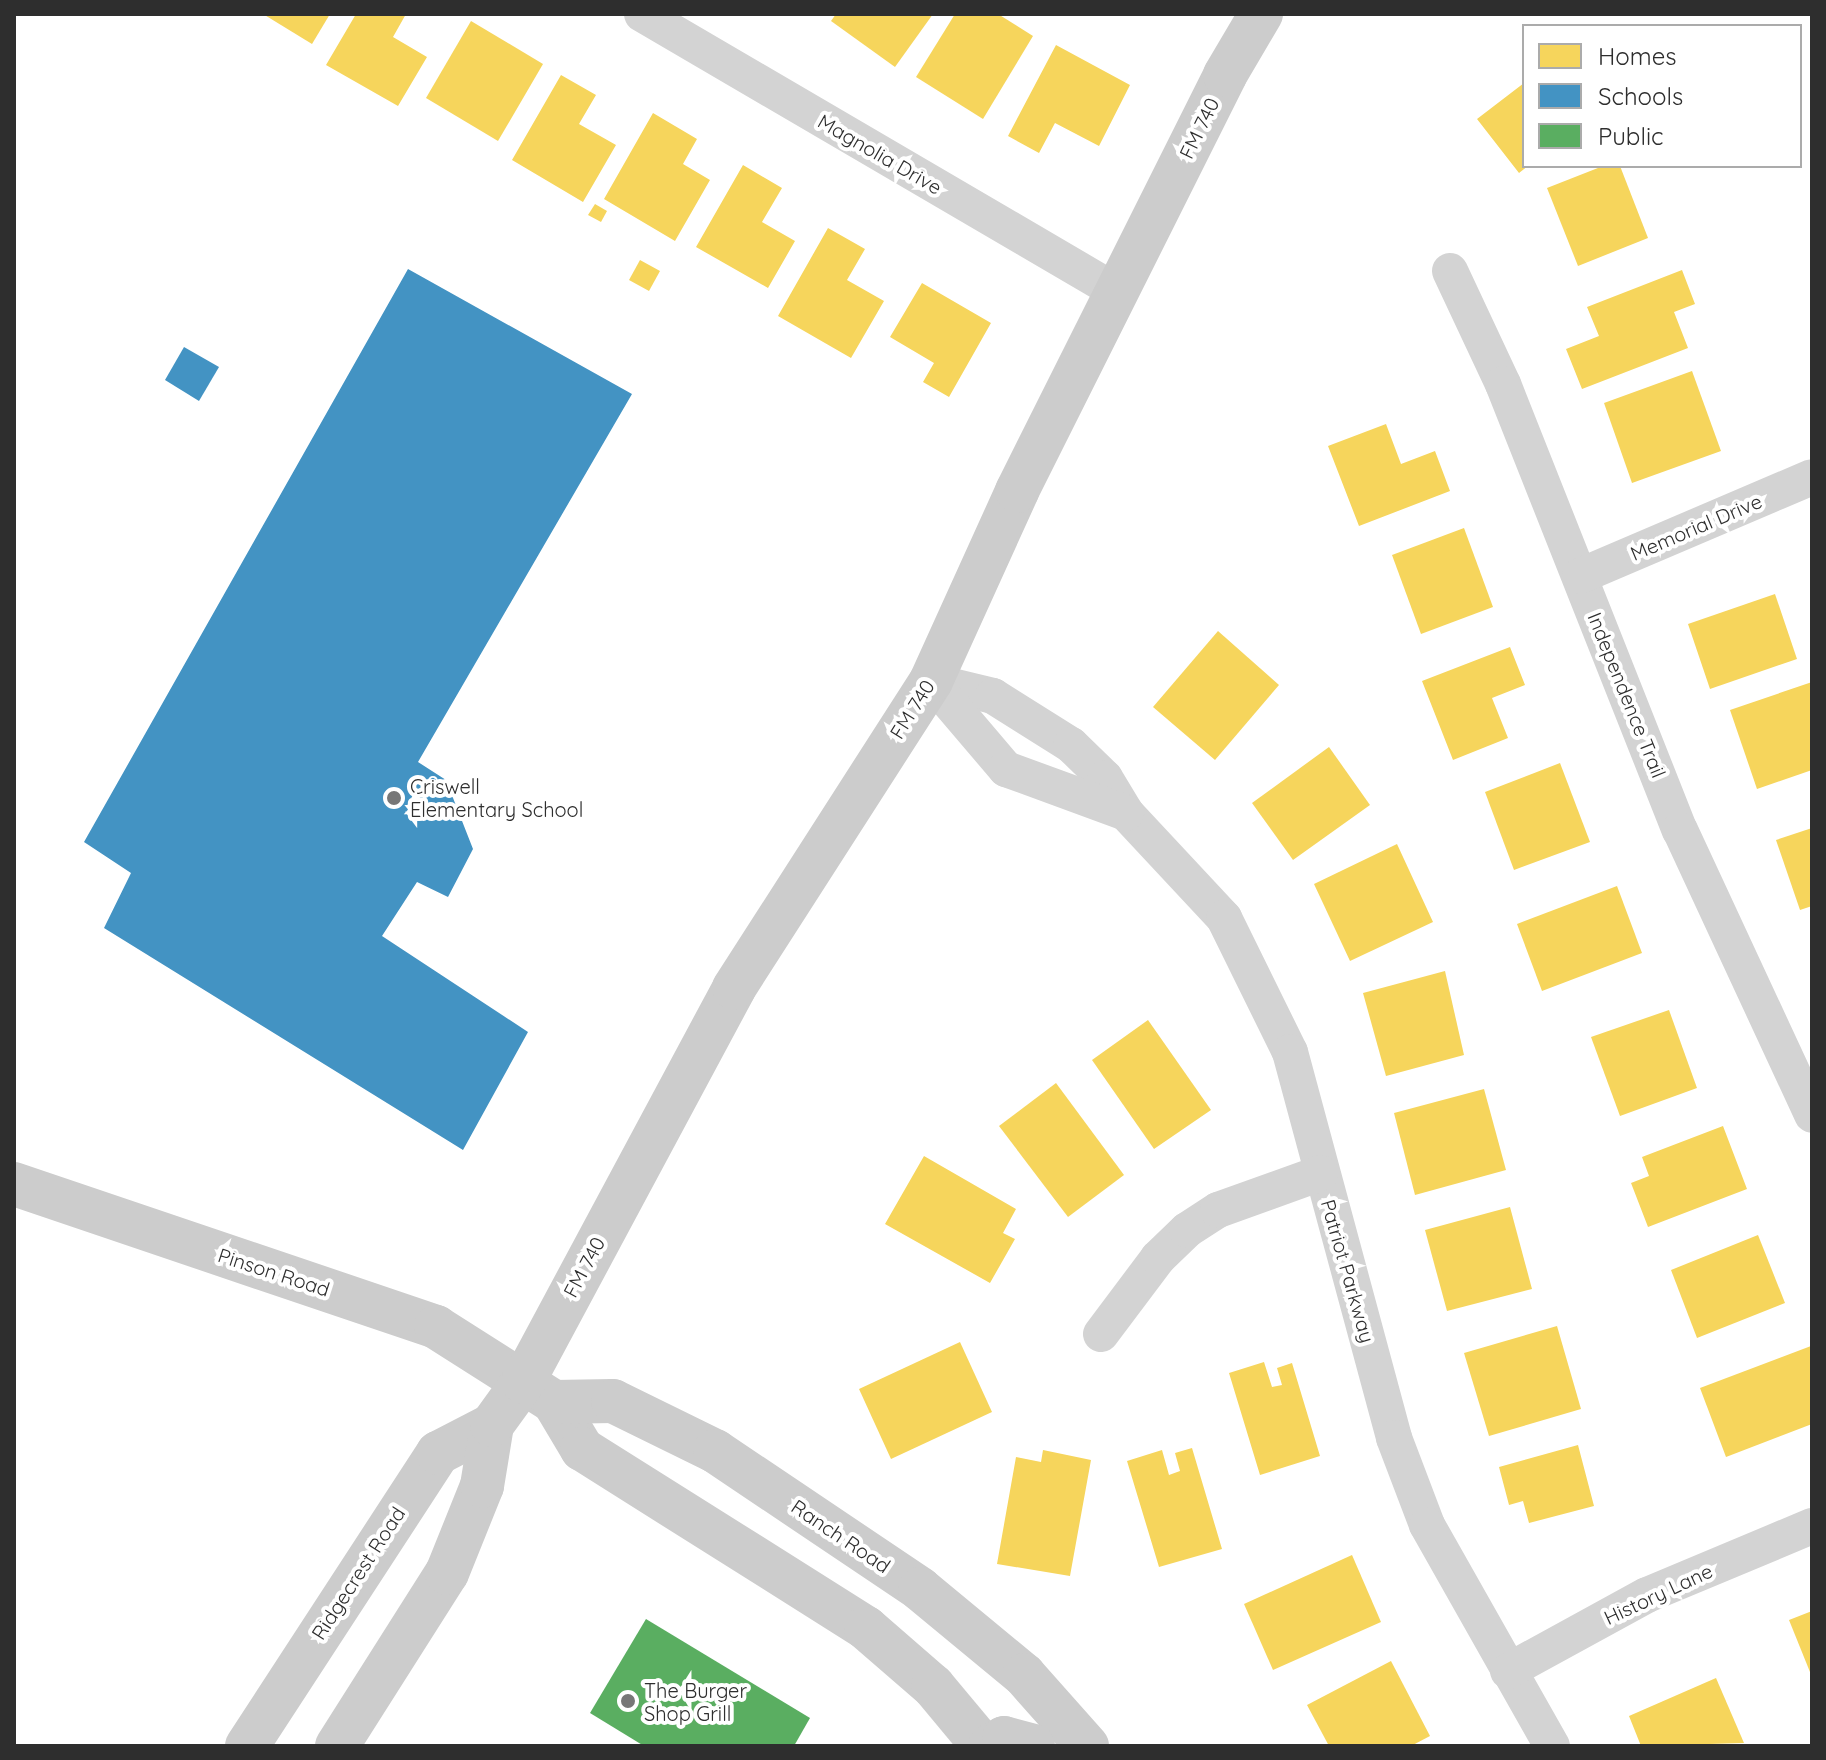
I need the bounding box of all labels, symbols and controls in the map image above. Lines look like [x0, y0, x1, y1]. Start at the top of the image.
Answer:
legend [1522, 24, 1802, 168]
text: Homes [1598, 41, 1676, 71]
text: Schools [1598, 81, 1683, 111]
street label: FM 740 [1174, 93, 1224, 163]
street label: Magnolia Drive [814, 109, 946, 199]
text: Public [1598, 121, 1663, 151]
street label: Memorial Drive [1627, 489, 1765, 565]
street label: Independence Trail [1583, 609, 1671, 781]
street label: FM 740 [885, 675, 939, 743]
place label: Criswell Elementary School [410, 774, 583, 821]
marker: Criswell Elementary School [385, 789, 403, 807]
street label: Patriot Parkway [1316, 1197, 1380, 1345]
street label: FM 740 [558, 1233, 610, 1301]
street label: Pinson Road [215, 1243, 333, 1301]
street label: Ranch Road [787, 1494, 895, 1578]
street label: Ridgecrest Road [306, 1502, 410, 1644]
street label: History Lane [1600, 1558, 1716, 1630]
place label: The Burger Shop Grill [644, 1678, 747, 1725]
marker: The Burger Shop Grill [619, 1692, 637, 1710]

